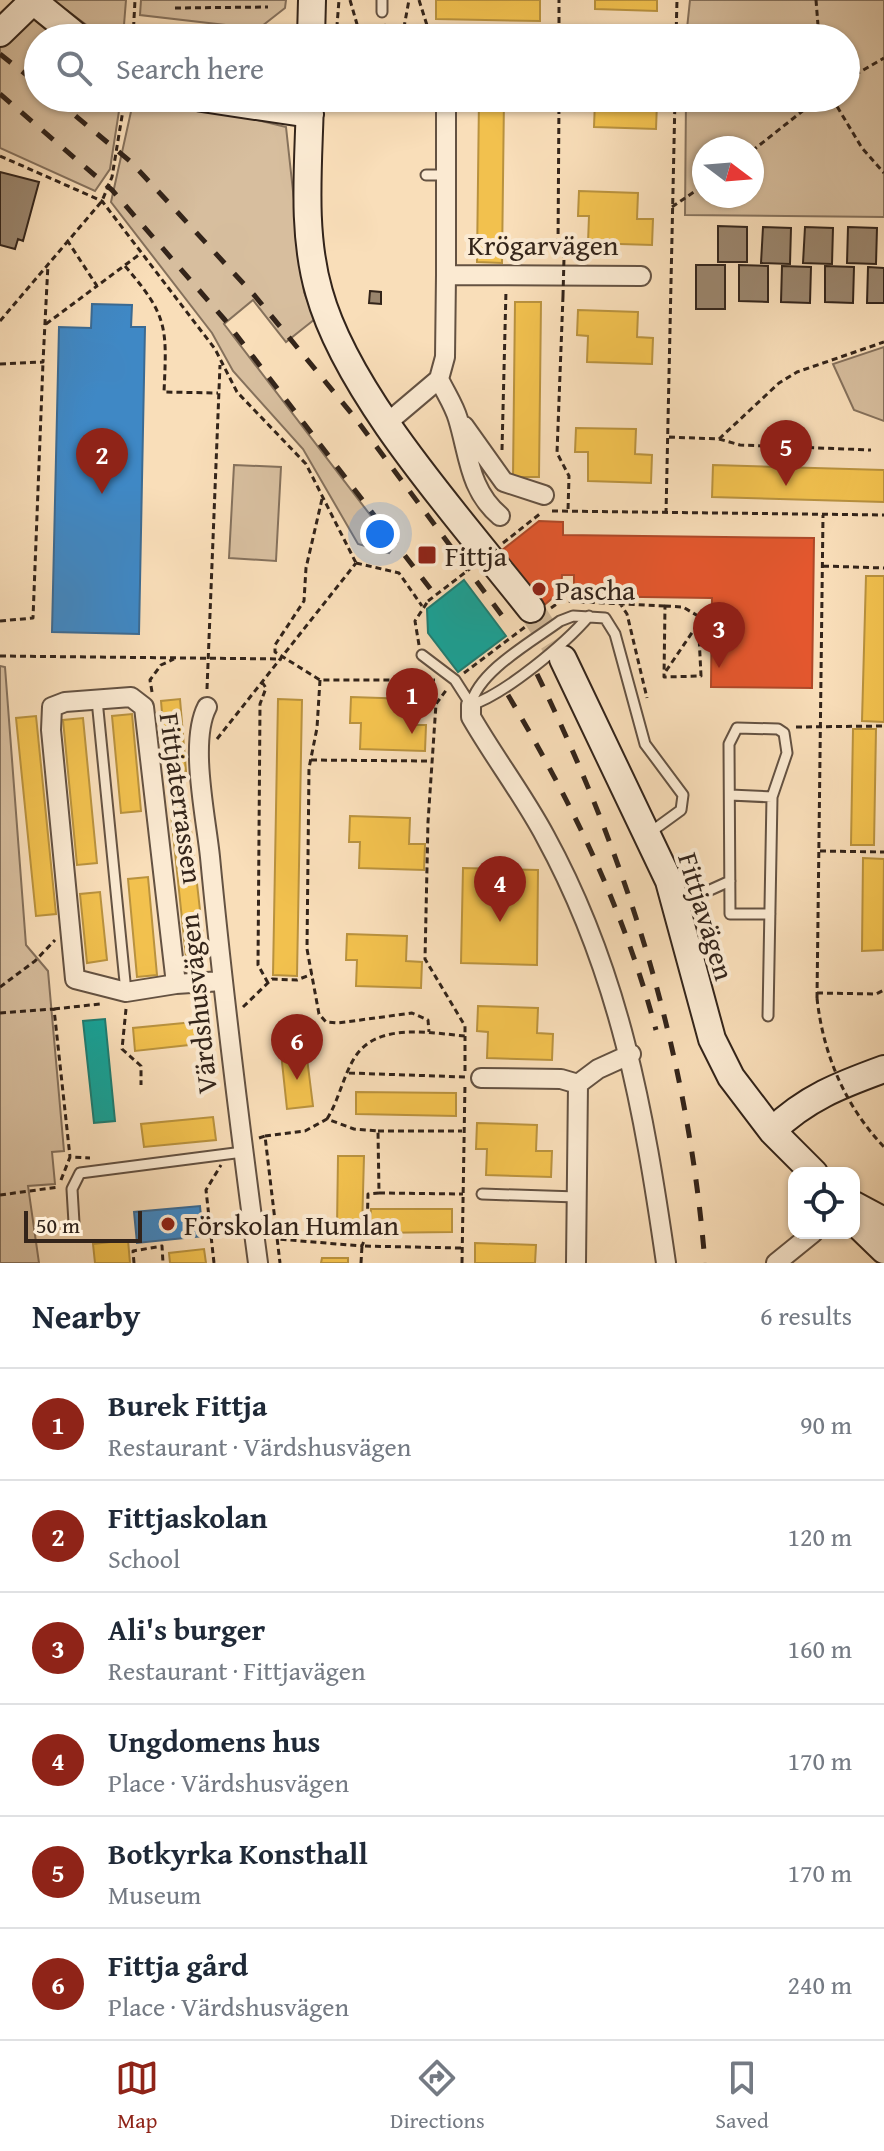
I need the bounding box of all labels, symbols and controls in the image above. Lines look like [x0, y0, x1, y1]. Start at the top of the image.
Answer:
search box [24, 24, 860, 112]
icon: search [52, 46, 96, 90]
text: Search here [116, 46, 264, 90]
north arrow [692, 136, 764, 208]
street label: Krögarvägen [467, 224, 619, 265]
pin: 5 [760, 420, 812, 486]
pin: 2 [76, 428, 128, 494]
your location [360, 514, 400, 554]
place label: Fittja [445, 535, 508, 576]
marker: Fittja [416, 544, 438, 566]
place label: Pascha [555, 569, 636, 610]
marker: Pascha [530, 580, 548, 598]
pin: 3 [693, 602, 745, 668]
pin: 1 [386, 668, 438, 734]
street label: Fittjaterrassen [150, 710, 214, 886]
street label: Fittjavägen [668, 847, 746, 985]
pin: 4 [474, 856, 526, 922]
street label: Värdshusvägen [167, 912, 227, 1096]
pin: 6 [271, 1014, 323, 1080]
map controls [788, 1167, 860, 1239]
button: locate [788, 1167, 860, 1239]
place label: Förskolan Humlan [184, 1204, 399, 1245]
scale bar [24, 1207, 142, 1243]
text: 50 m [36, 1209, 80, 1241]
marker: Förskolan Humlan [159, 1215, 177, 1233]
text: Nearby [32, 1291, 141, 1340]
text: 6 results [760, 1296, 852, 1335]
text: Burek Fittja [108, 1383, 267, 1427]
text: 1 [51, 1405, 65, 1444]
text: 90 m [800, 1405, 852, 1444]
text: Restaurant · Värdshusvägen [108, 1427, 411, 1466]
text: Fittjaskolan [108, 1495, 268, 1539]
text: 2 [51, 1517, 65, 1556]
text: 120 m [787, 1517, 852, 1556]
text: School [108, 1539, 180, 1578]
text: Ali's burger [108, 1607, 265, 1651]
text: 3 [51, 1629, 65, 1668]
text: 160 m [787, 1629, 852, 1668]
text: Restaurant · Fittjavägen [108, 1651, 366, 1690]
text: Ungdomens hus [108, 1719, 320, 1763]
text: 4 [51, 1741, 65, 1780]
text: 170 m [787, 1741, 852, 1780]
text: Place · Värdshusvägen [108, 1763, 349, 1802]
text: Botkyrka Konsthall [108, 1831, 368, 1875]
text: 5 [51, 1853, 65, 1892]
text: 170 m [787, 1853, 852, 1892]
text: Museum [108, 1875, 201, 1914]
text: Fittja gård [108, 1943, 248, 1987]
text: 6 [51, 1965, 65, 2004]
text: 240 m [787, 1965, 852, 2004]
text: Place · Värdshusvägen [108, 1987, 349, 2026]
tab: Map [115, 2056, 159, 2136]
tab: Directions [390, 2056, 485, 2136]
tab: Saved [715, 2056, 769, 2136]

